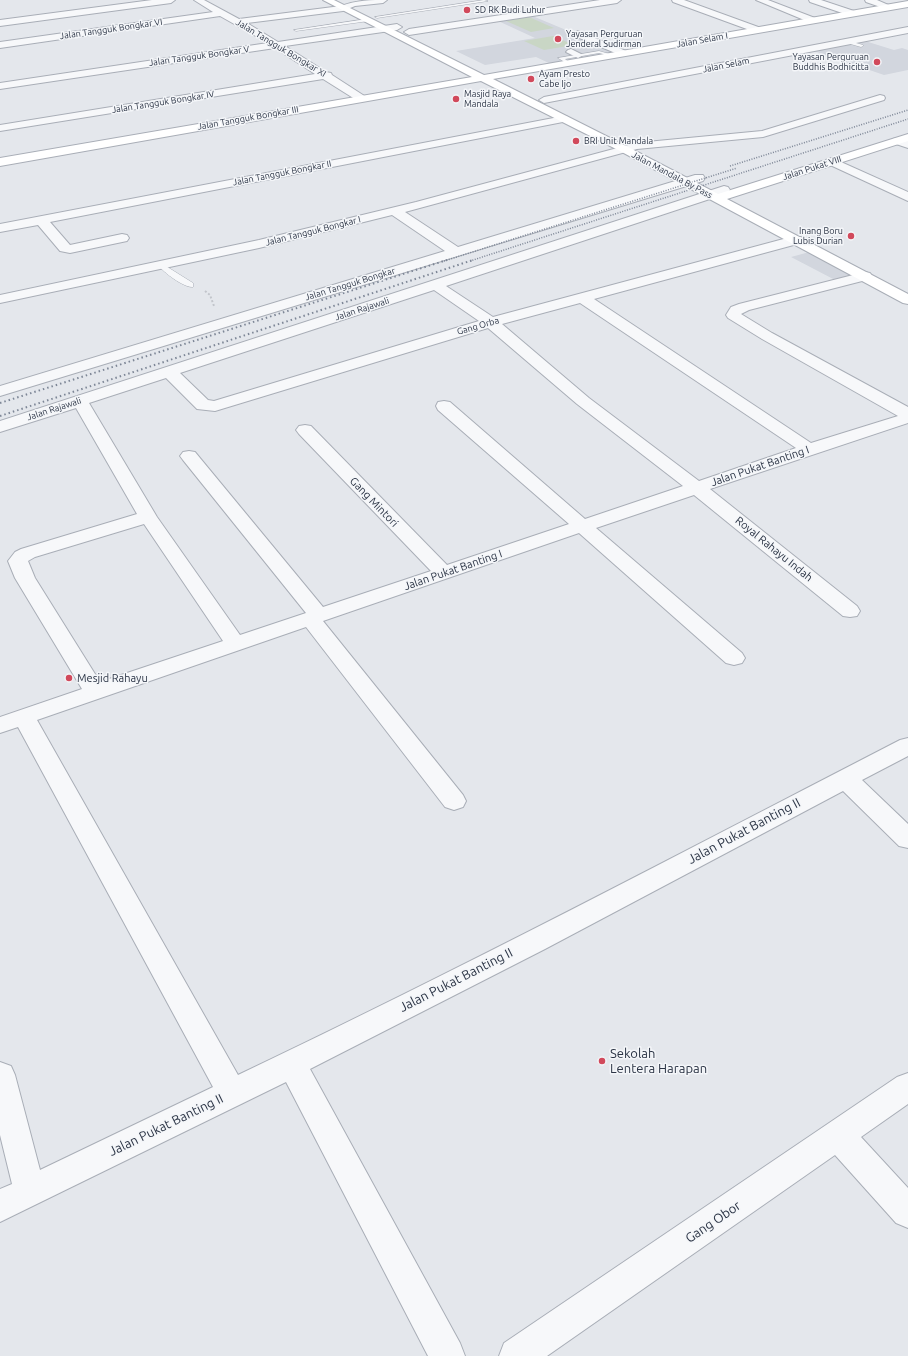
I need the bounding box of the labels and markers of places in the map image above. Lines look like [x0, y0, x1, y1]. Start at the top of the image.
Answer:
marker: SD RK Budi Luhur [462, 5, 472, 15]
place label: SD RK Budi Luhur [475, 5, 545, 15]
place label: Yayasan Perguruan Jenderal Sudirman [566, 29, 642, 50]
marker: Yayasan Perguruan Jenderal Sudirman [553, 34, 563, 44]
place label: Yayasan Perguruan Buddhis Bodhicitta [793, 52, 869, 73]
marker: Yayasan Perguruan Buddhis Bodhicitta [872, 57, 882, 67]
place label: Ayam Presto Cabe Ijo [539, 69, 590, 90]
marker: Ayam Presto Cabe Ijo [526, 74, 536, 84]
place label: Masjid Raya Mandala [464, 89, 511, 110]
marker: Masjid Raya Mandala [451, 94, 461, 104]
marker: BRI Unit Mandala [571, 136, 581, 146]
place label: BRI Unit Mandala [584, 136, 653, 146]
place label: Inang Boru Lubis Durian [793, 226, 843, 247]
marker: Inang Boru Lubis Durian [846, 231, 856, 241]
place label: Mesjid Rahayu [77, 671, 148, 685]
marker: Mesjid Rahayu [64, 673, 74, 683]
place label: Sekolah Lentera Harapan [610, 1046, 707, 1077]
marker: Sekolah Lentera Harapan [597, 1056, 607, 1066]

